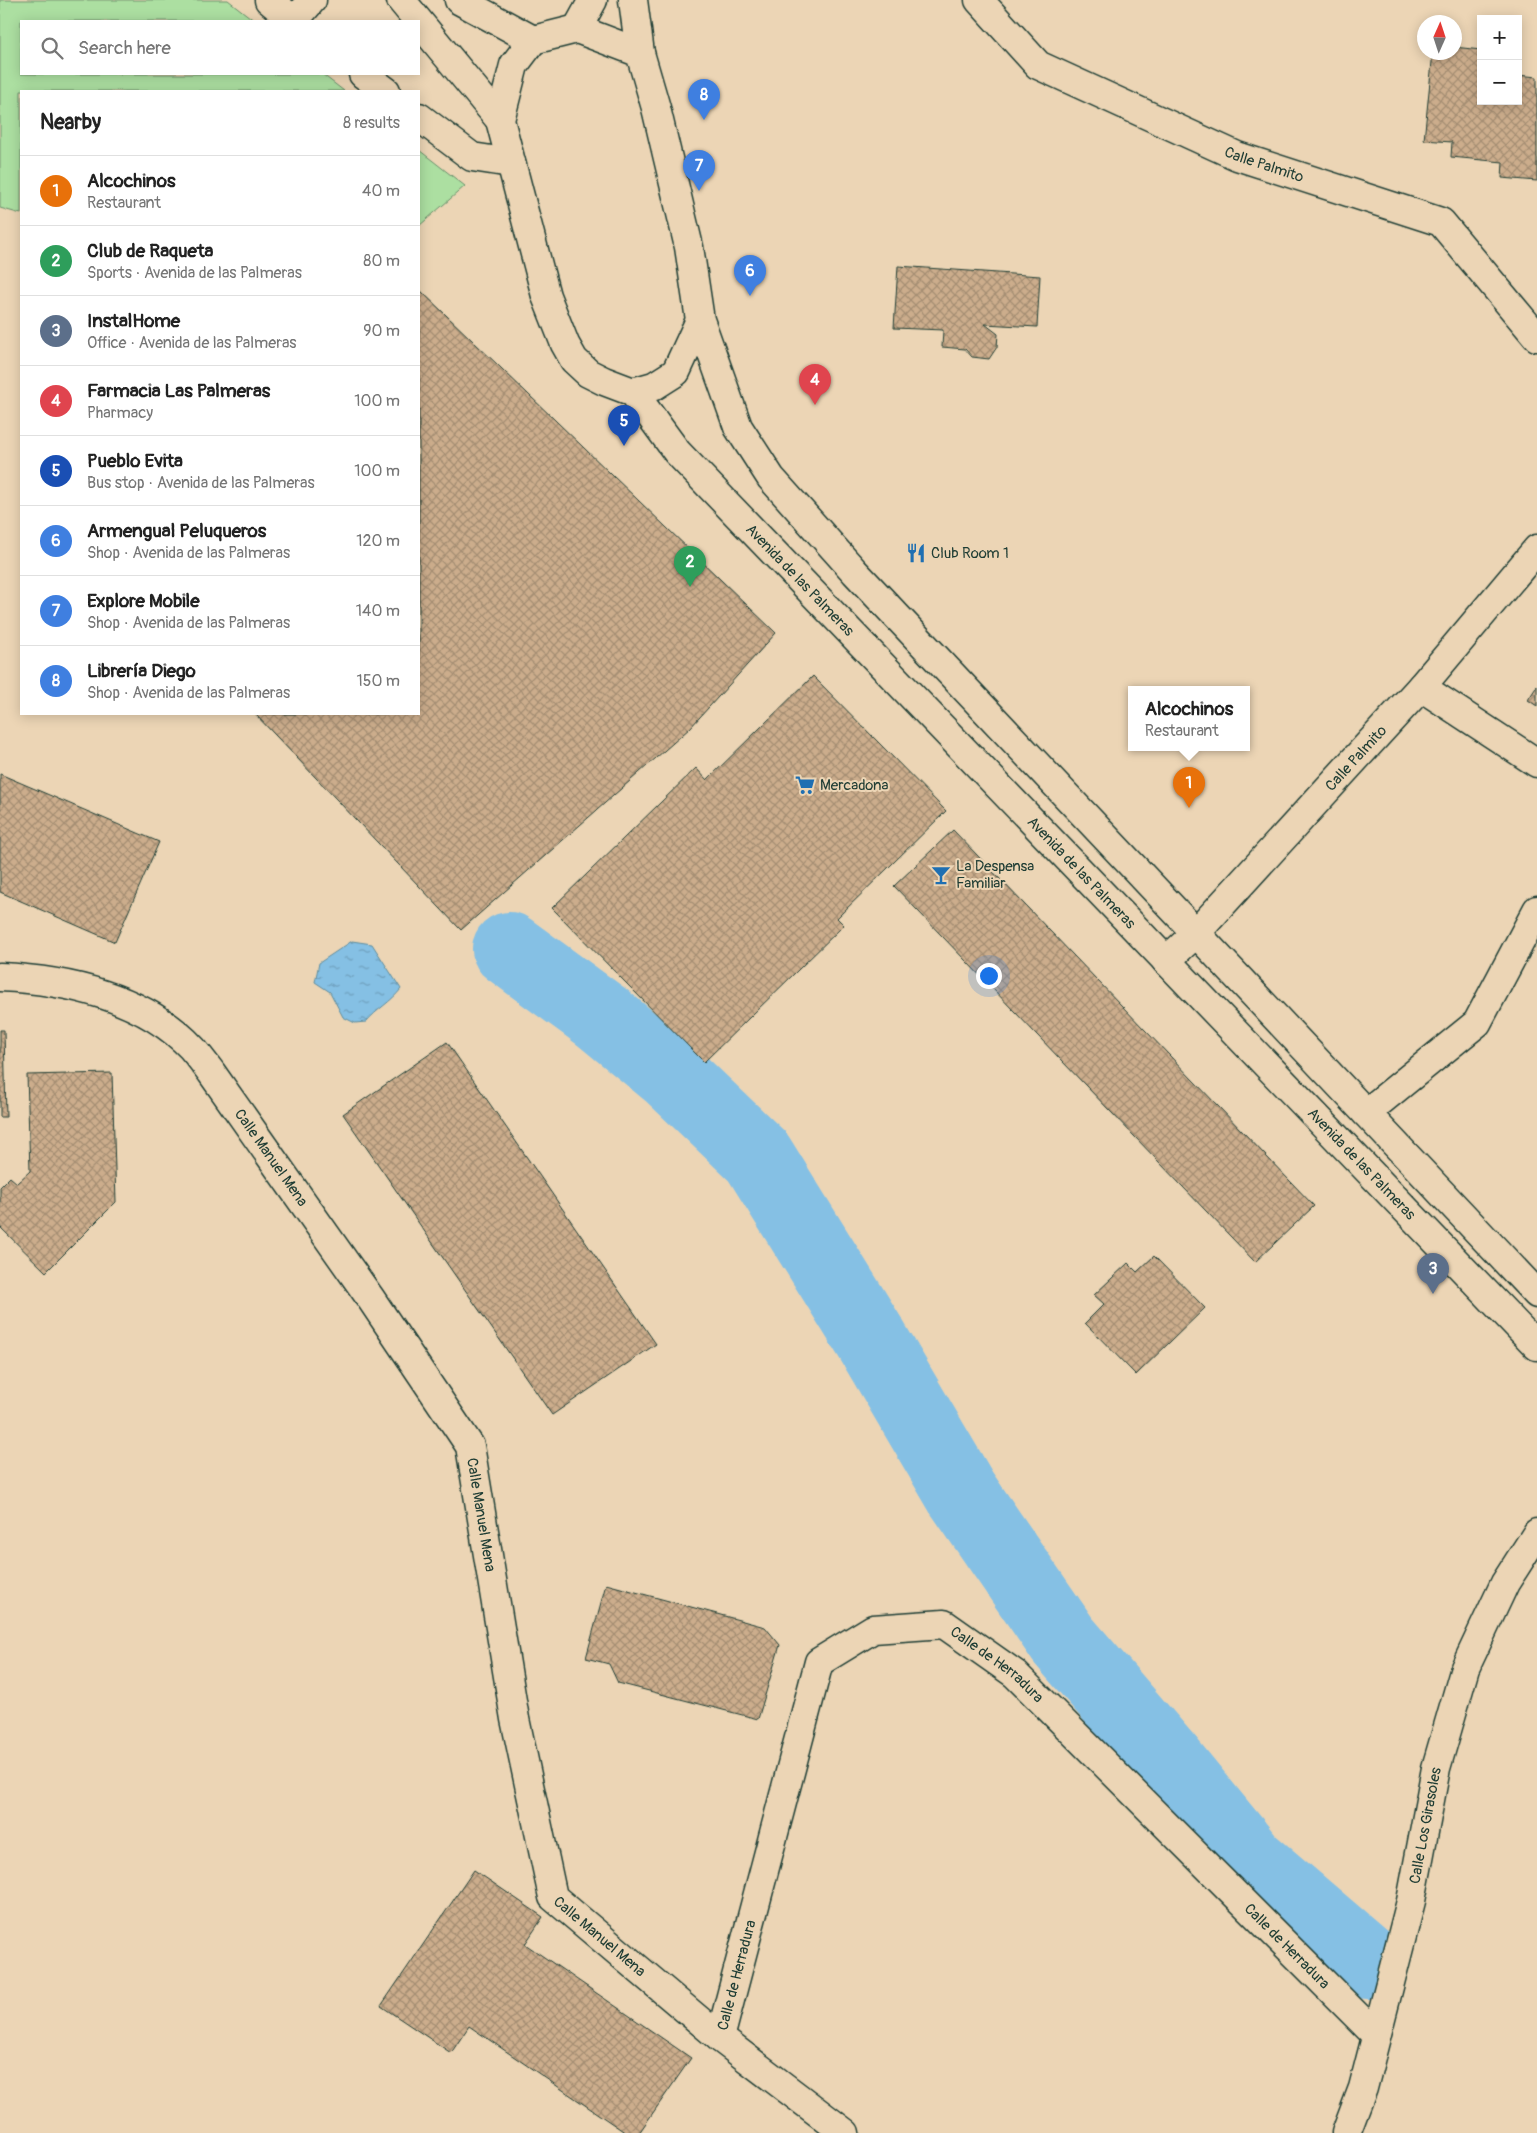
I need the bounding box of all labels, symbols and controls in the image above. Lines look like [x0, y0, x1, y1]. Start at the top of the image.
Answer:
north arrow [1417, 15, 1462, 60]
map controls [1477, 15, 1522, 105]
button: + [1477, 15, 1522, 60]
search box [20, 20, 420, 75]
icon: search [38, 34, 66, 62]
text: Search here [78, 36, 171, 60]
button: − [1477, 60, 1522, 105]
pin: 8 [688, 79, 720, 120]
text: Nearby [40, 109, 101, 136]
text: 8 results [343, 113, 400, 133]
street label: Calle Palmito [1221, 142, 1306, 186]
pin: 7 [683, 150, 715, 191]
text: Alcochinos [87, 169, 175, 193]
text: 1 [53, 181, 59, 201]
text: 40 m [362, 181, 400, 201]
text: Restaurant [87, 193, 161, 213]
text: Club de Raqueta [87, 239, 213, 263]
text: 2 [52, 251, 60, 271]
text: 80 m [363, 251, 400, 271]
pin: 6 [734, 255, 766, 296]
text: Sports · Avenida de las Palmeras [87, 263, 302, 283]
text: InstalHome [87, 309, 180, 333]
text: 3 [52, 321, 60, 341]
text: 90 m [363, 321, 400, 341]
text: Office · Avenida de las Palmeras [87, 333, 297, 353]
pin: 4 [799, 364, 831, 405]
text: Farmacia Las Palmeras [87, 379, 270, 403]
text: 4 [51, 391, 61, 411]
text: 100 m [354, 391, 400, 411]
text: Pharmacy [87, 403, 153, 423]
pin: 5 [608, 405, 640, 446]
text: Pueblo Evita [87, 449, 183, 473]
text: 5 [52, 461, 60, 481]
text: 100 m [354, 461, 400, 481]
text: Bus stop · Avenida de las Palmeras [87, 473, 315, 493]
text: Armengual Peluqueros [87, 519, 266, 543]
street label: Avenida de las Palmeras [742, 520, 859, 640]
text: 6 [51, 531, 61, 551]
text: 120 m [356, 531, 400, 551]
restaurant icon: Club Room 1 [905, 542, 927, 564]
text: Shop · Avenida de las Palmeras [87, 543, 290, 563]
place label: Club Room 1 [931, 544, 1009, 563]
pin: 2 [674, 546, 706, 587]
text: Explore Mobile [87, 589, 200, 613]
text: 7 [52, 601, 60, 621]
text: 140 m [356, 601, 400, 621]
text: Shop · Avenida de las Palmeras [87, 613, 290, 633]
text: Librería Diego [87, 659, 196, 683]
text: 8 [52, 671, 60, 691]
text: 150 m [356, 671, 400, 691]
text: Shop · Avenida de las Palmeras [87, 683, 290, 703]
popup [1128, 686, 1250, 751]
text: Alcochinos [1145, 697, 1233, 721]
text: Restaurant [1145, 721, 1219, 741]
street label: Calle Palmito [1321, 721, 1391, 795]
pin: 1 [1173, 767, 1205, 808]
supermarket icon: Mercadona [794, 774, 816, 796]
place label: Mercadona [820, 776, 889, 795]
street label: Avenida de las Palmeras [1023, 813, 1140, 933]
place label: La Despensa Familiar [956, 857, 1034, 893]
bar icon: La Despensa Familiar [930, 864, 952, 886]
your location [976, 963, 1002, 989]
street label: Avenida de las Palmeras [1303, 1104, 1420, 1224]
street label: Calle Manuel Mena [230, 1105, 312, 1210]
pin: 3 [1417, 1253, 1449, 1294]
street label: Calle Manuel Mena [463, 1456, 500, 1573]
street label: Calle de Herradura [947, 1622, 1048, 1707]
street label: Calle Los Girasoles [1405, 1765, 1445, 1885]
street label: Calle Manuel Mena [550, 1892, 650, 1981]
street label: Calle de Herradura [1240, 1899, 1334, 1993]
street label: Calle de Herradura [713, 1918, 760, 2032]

